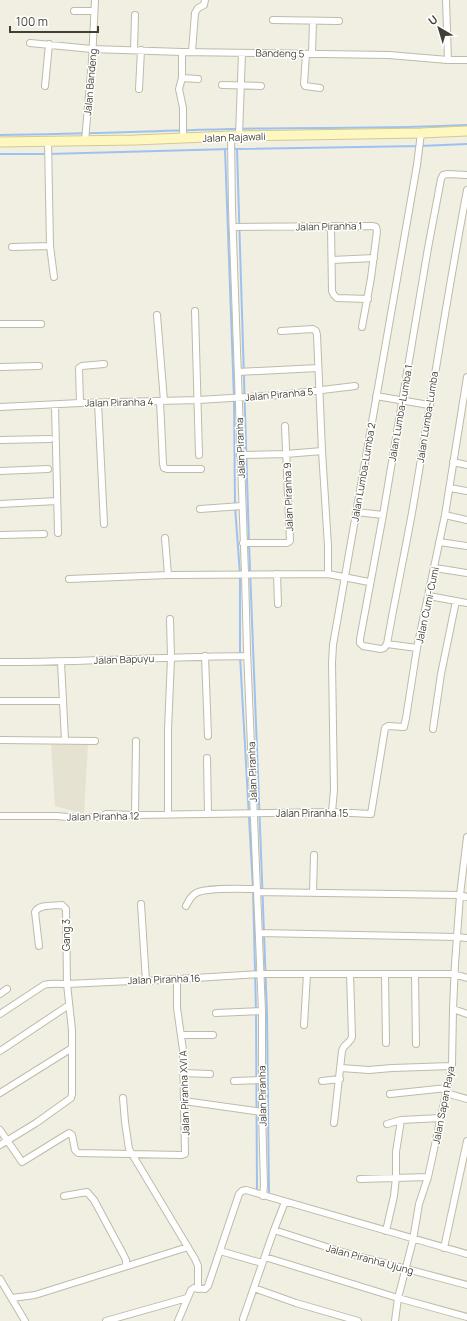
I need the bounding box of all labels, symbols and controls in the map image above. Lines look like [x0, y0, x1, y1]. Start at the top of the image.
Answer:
scale bar [10, 8, 98, 34]
north arrow [419, 8, 459, 48]
text: U [425, 11, 440, 28]
text: 100 m [16, 13, 48, 30]
street label: Bandeng 5 [255, 46, 305, 60]
street label: Jalan Bandeng [80, 48, 100, 116]
street label: Jalan Rajawali [202, 129, 266, 145]
street label: Jalan Piranha 1 [296, 218, 362, 234]
street label: Jalan Lumba-Lumba 1 [385, 363, 415, 463]
street label: Jalan Lumba-Lumba [413, 370, 441, 464]
street label: Jalan Piranha 5 [244, 384, 314, 404]
street label: Jalan Piranha 4 [85, 394, 154, 410]
street label: Jalan Piranha [232, 417, 248, 479]
street label: Jalan Lumba-Lumba 2 [347, 421, 379, 522]
street label: Jalan Piranha 9 [280, 462, 296, 532]
street label: Jalan Cumi-Cumi [412, 565, 442, 645]
street label: Jalan Bapuyu [93, 651, 155, 667]
street label: Jalan Piranha [244, 741, 260, 803]
street label: Jalan Piranha 15 [276, 806, 348, 820]
street label: Jalan Piranha 12 [67, 808, 140, 824]
street label: Gang 3 [59, 919, 73, 951]
street label: Jalan Piranha 16 [127, 971, 201, 987]
street label: Jalan Piranha XVI A [175, 1049, 192, 1136]
street label: Jalan Piranha [254, 1065, 270, 1127]
street label: Jalan Sapan Raya [429, 1065, 457, 1145]
street label: Jalan Piranha Ujung [325, 1241, 415, 1277]

